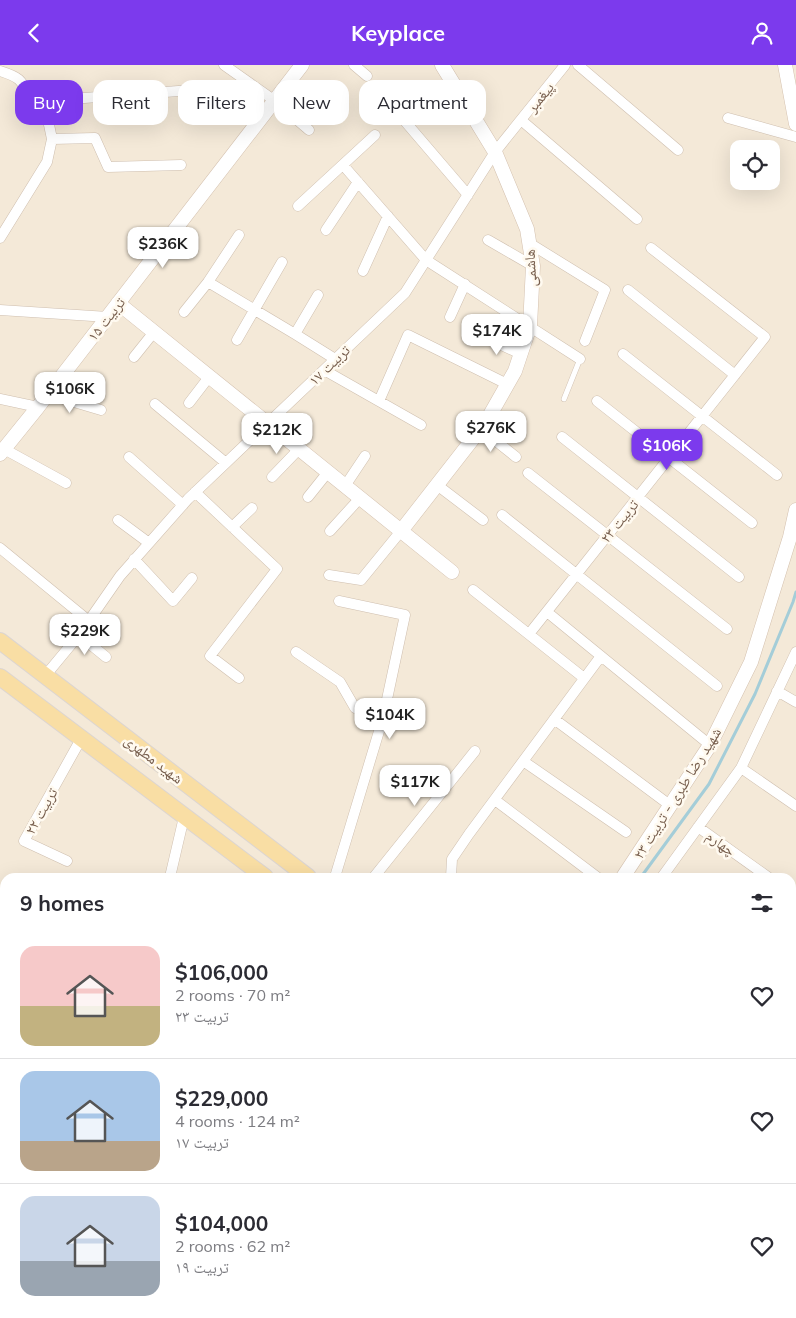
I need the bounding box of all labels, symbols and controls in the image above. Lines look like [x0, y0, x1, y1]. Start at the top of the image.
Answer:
icon: back [20, 19, 48, 47]
text: Keyplace [351, 19, 445, 47]
icon: person [748, 19, 776, 47]
street label: پیغمبر [521, 78, 558, 117]
chip: Buy [15, 80, 83, 125]
chip: Rent [93, 80, 168, 125]
chip: Filters [178, 80, 264, 125]
chip: New [274, 80, 349, 125]
chip: Apartment [359, 80, 486, 125]
map controls [730, 140, 780, 190]
button: locate [730, 140, 780, 190]
pin: $236K [128, 227, 198, 269]
text: $236K [138, 233, 188, 253]
street label: هاشمی [520, 249, 541, 287]
street label: تربیت ۱۵ [83, 293, 129, 345]
pin: $174K [462, 313, 532, 356]
text: $174K [472, 320, 522, 340]
street label: تربیت ۱۷ [304, 340, 354, 389]
pin: $106K [35, 371, 105, 414]
text: $106K [45, 378, 95, 398]
pin: $276K [456, 411, 526, 453]
pin: $212K [242, 413, 312, 455]
text: $276K [466, 417, 516, 437]
text: $212K [252, 419, 302, 439]
pin: $106K [632, 429, 702, 471]
text: $106K [642, 435, 692, 455]
street label: تربیت ۲۳ [596, 495, 643, 547]
pin: $229K [50, 613, 120, 656]
text: $229K [60, 620, 110, 640]
pin: $104K [355, 697, 425, 740]
text: $104K [365, 704, 415, 724]
street label: شهید رضا طبری - تربیت ۲۳ [629, 724, 726, 863]
street label: شهید مطهری [120, 730, 187, 789]
pin: $117K [380, 765, 450, 807]
text: $117K [390, 771, 440, 791]
street label: تربیت ۲۲ [20, 784, 62, 838]
street label: چهارم [702, 826, 740, 861]
icon: filters [748, 889, 776, 917]
text: 9 homes [20, 890, 104, 916]
text: $106,000 [175, 959, 268, 985]
icon: home [60, 966, 120, 1026]
icon: heart [748, 982, 776, 1010]
text: 2 rooms · 70 m² [175, 985, 290, 1005]
text: تربیت ۲۳ [175, 1006, 229, 1026]
text: $229,000 [175, 1085, 268, 1111]
icon: home [60, 1091, 120, 1151]
icon: heart [748, 1107, 776, 1135]
text: 4 rooms · 124 m² [175, 1111, 300, 1131]
text: تربیت ۱۷ [175, 1132, 229, 1152]
text: $104,000 [175, 1210, 268, 1236]
icon: home [60, 1216, 120, 1276]
icon: heart [748, 1232, 776, 1260]
text: 2 rooms · 62 m² [175, 1236, 290, 1256]
text: تربیت ۱۹ [175, 1257, 229, 1277]

